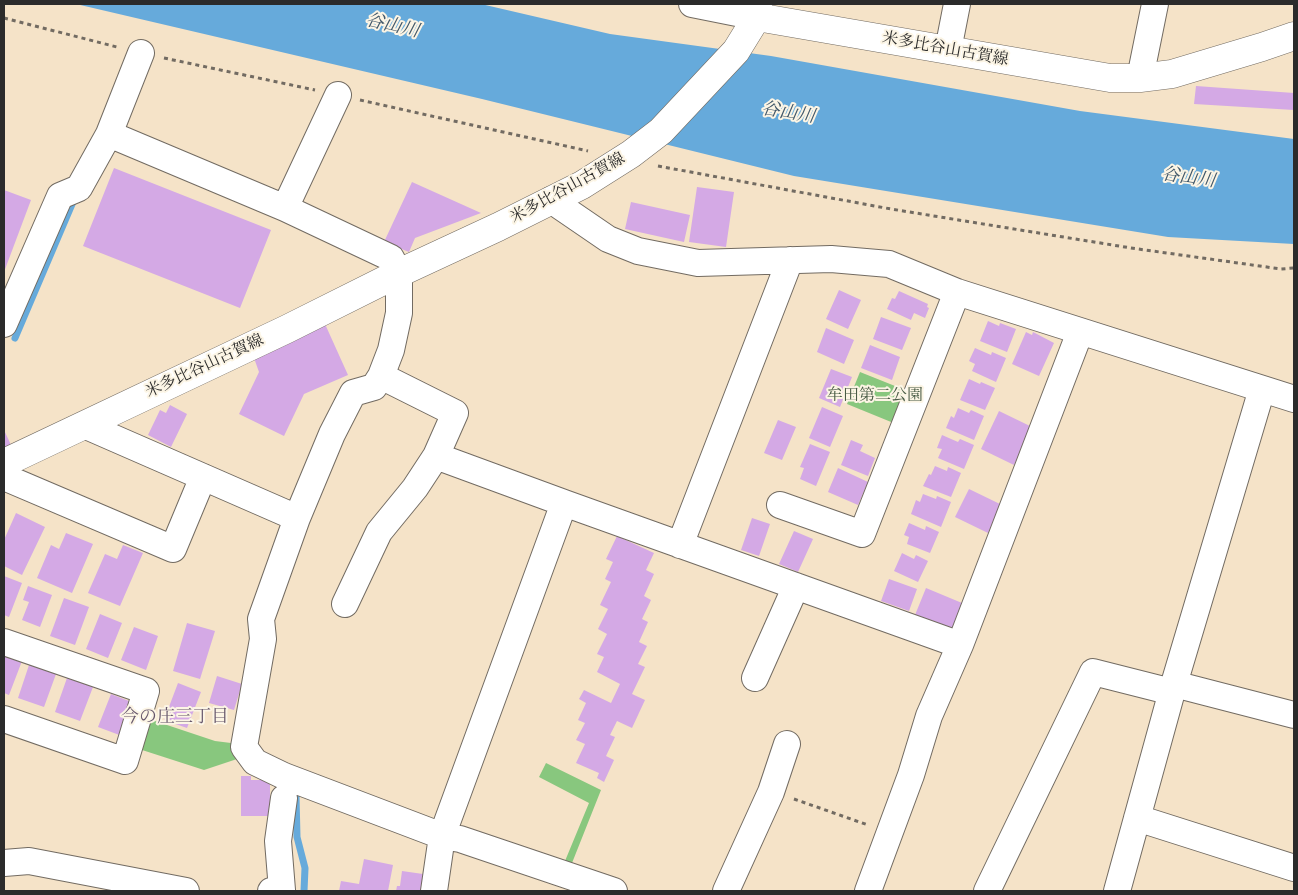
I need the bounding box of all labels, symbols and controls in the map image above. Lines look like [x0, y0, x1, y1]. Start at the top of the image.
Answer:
water label: 谷山川 [363, 10, 421, 44]
street label: 米多比谷山古賀線 [880, 29, 1010, 71]
water label: 谷山川 [760, 99, 816, 129]
street label: 米多比谷山古賀線 [507, 150, 629, 228]
water label: 谷山川 [1160, 165, 1216, 193]
street label: 米多比谷山古賀線 [143, 331, 267, 403]
park label: 牟田第二公園 [827, 387, 923, 407]
district label: 今の庄三丁目 [121, 707, 229, 729]

